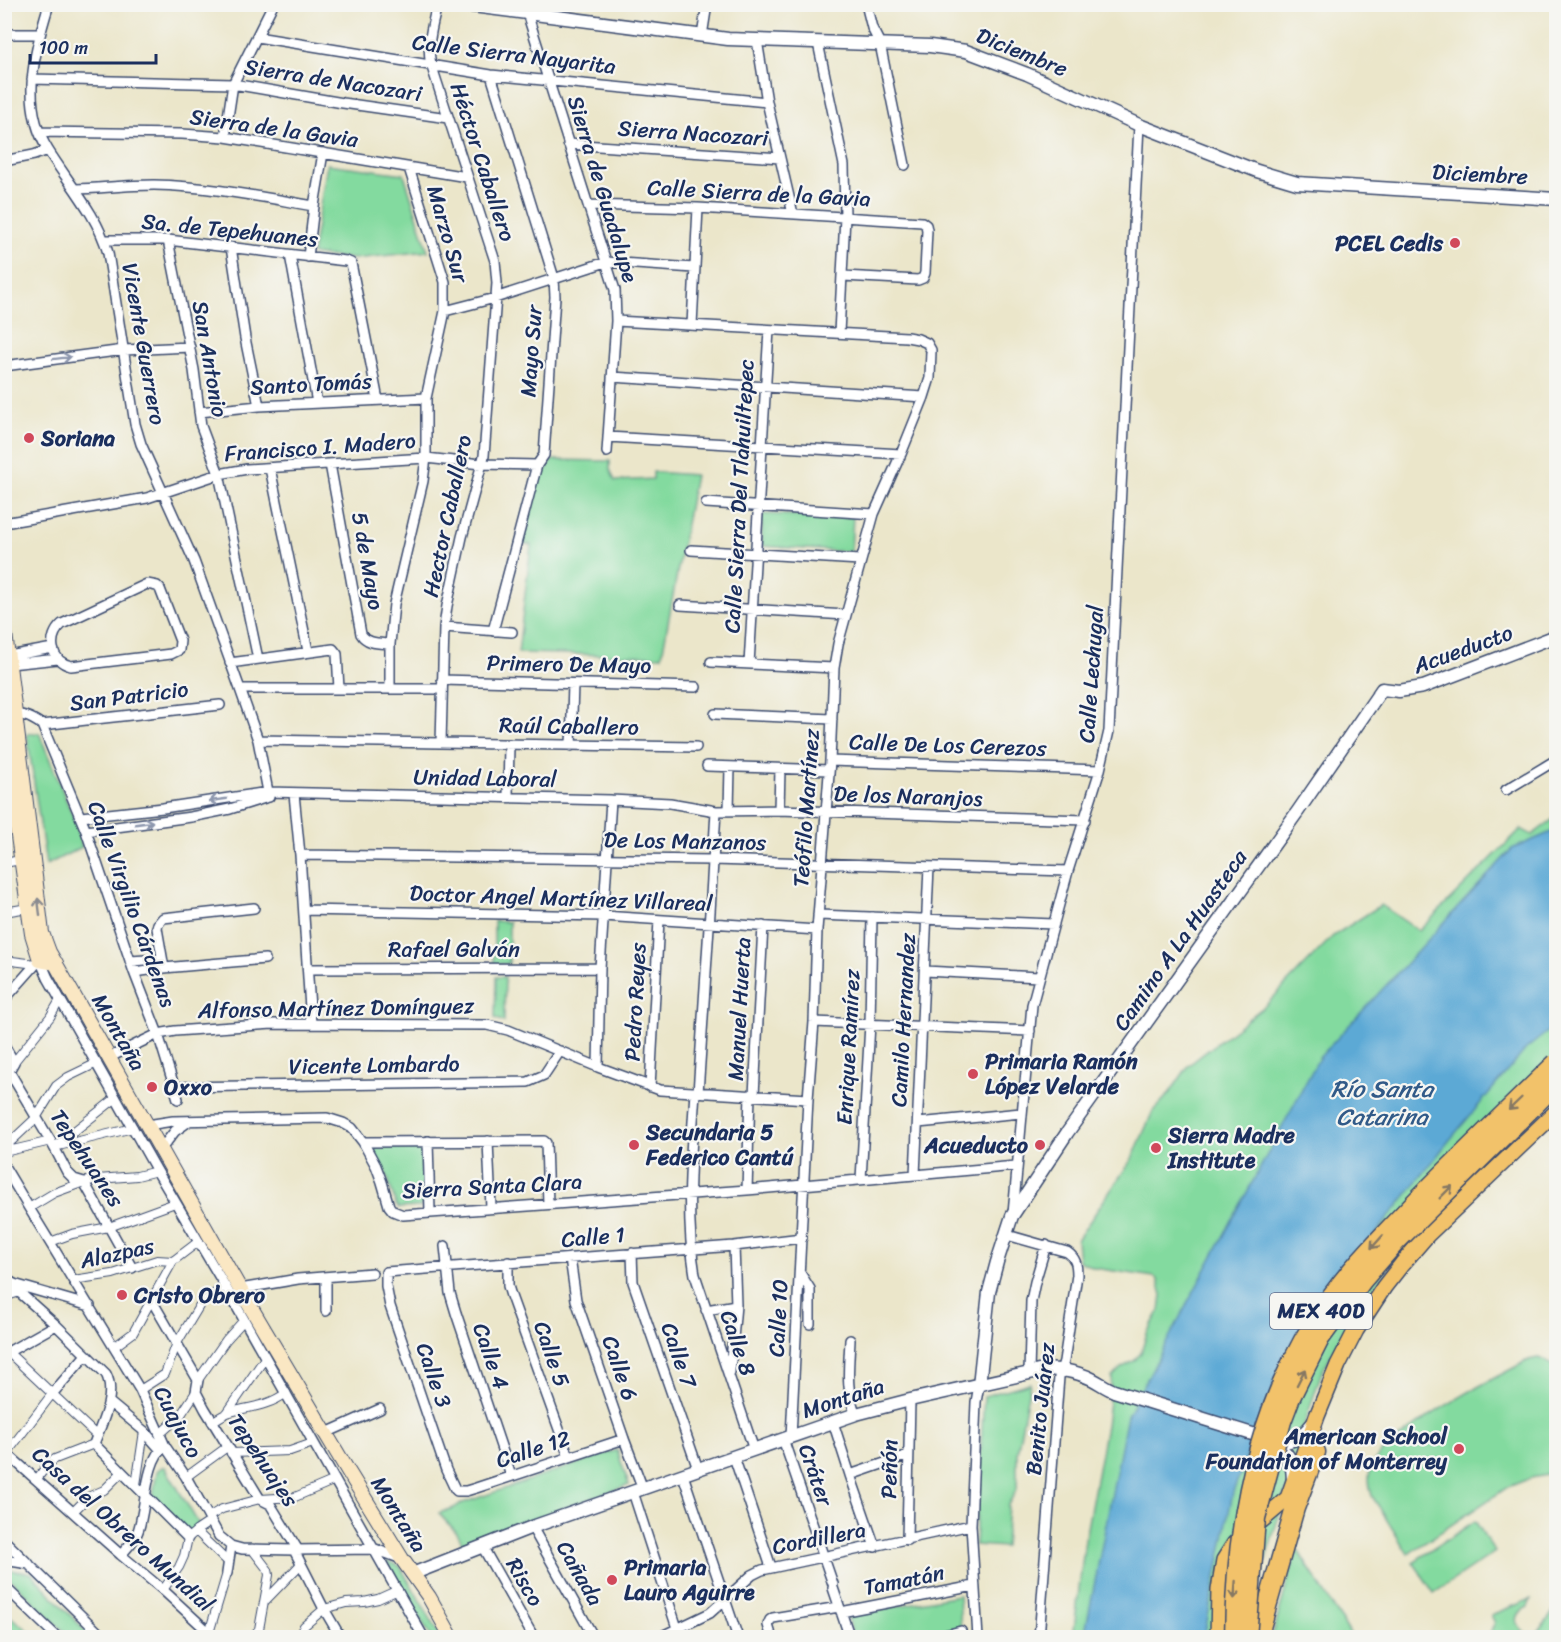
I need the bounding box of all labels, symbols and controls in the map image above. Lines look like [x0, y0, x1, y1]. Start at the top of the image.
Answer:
street label: Diciembre [970, 16, 1074, 88]
street label: Calle Sierra Nayarita [410, 22, 618, 86]
scale bar [30, 27, 156, 65]
text: 100 m [39, 32, 88, 64]
street label: Sierra de Nacozari [241, 47, 426, 113]
street label: Héctor Caballero [439, 77, 527, 247]
street label: Sierra de Guadalupe [556, 90, 650, 288]
street label: Sierra de la Gavia [187, 97, 362, 159]
street label: Sierra Nacozari [616, 108, 771, 158]
street label: Diciembre [1431, 152, 1529, 196]
street label: Calle Sierra de la Gavia [646, 168, 872, 218]
street label: Marzo Sur [415, 181, 481, 288]
street label: Sa. de Tepehuanes [140, 201, 321, 259]
place label: PCEL Cedis [1335, 224, 1444, 263]
marker: PCEL Cedis [1448, 236, 1462, 250]
street label: Vicente Guerrero [111, 260, 177, 428]
street label: San Antonio [181, 298, 239, 420]
street label: Mayo Sur [508, 302, 554, 398]
one-way arrow [52, 352, 72, 363]
street label: Calle Sierra Del Tlahuiltepec [712, 358, 766, 634]
street label: Santo Tomás [249, 361, 374, 407]
place label: Soriana [40, 419, 115, 458]
street label: Francisco I. Madero [223, 421, 417, 473]
marker: Soriana [22, 431, 36, 445]
street label: Hector Caballero [411, 431, 483, 601]
street label: 5 de Mayo [340, 509, 396, 613]
street label: Calle Lechugal [1067, 603, 1115, 744]
street label: Acueducto [1407, 613, 1518, 685]
street label: Primero De Mayo [486, 643, 652, 685]
street label: San Patricio [67, 669, 191, 723]
street label: Raúl Caballero [499, 705, 639, 747]
street label: Calle De Los Cerezos [849, 722, 1048, 768]
street label: Teófilo Martínez [781, 727, 831, 889]
street label: Unidad Laboral [413, 757, 558, 799]
street label: De los Naranjos [833, 774, 983, 818]
street label: Calle Virgilio Cárdenas [77, 795, 187, 1013]
one-way arrow [208, 795, 228, 806]
one-way arrow [133, 817, 153, 828]
street label: De Los Manzanos [603, 820, 768, 862]
street label: Camino A La Huasteca [1102, 840, 1258, 1039]
street label: Doctor Angel Martínez Villareal [409, 873, 714, 923]
one-way arrow [34, 898, 45, 918]
street label: Rafael Galván [388, 930, 520, 969]
street label: Camilo Hernandez [879, 932, 927, 1108]
street label: Manuel Huerta [716, 936, 762, 1082]
street label: Pedro Reyes [612, 941, 658, 1062]
street label: Enrique Ramírez [824, 967, 872, 1126]
street label: Montaña [81, 986, 157, 1078]
street label: Alfonso Martínez Domínguez [196, 986, 475, 1030]
place label: Primaria Ramón López Velarde [985, 1042, 1138, 1106]
street label: Vicente Lombardo [288, 1044, 460, 1086]
marker: Primaria Ramón López Velarde [966, 1067, 980, 1081]
place label: Oxxo [164, 1068, 213, 1107]
water label: Río Santa Catarina [1331, 1068, 1435, 1138]
marker: Oxxo [145, 1080, 159, 1094]
one-way arrow [1507, 1096, 1522, 1111]
street label: Tepehuanes [39, 1101, 135, 1216]
place label: Secundaria 5 Federico Cantú [645, 1113, 794, 1177]
place label: Sierra Madre Institute [1167, 1116, 1296, 1180]
place label: Acueducto [923, 1126, 1029, 1165]
marker: Secundaria 5 Federico Cantú [627, 1138, 641, 1152]
marker: Acueducto [1033, 1138, 1047, 1152]
marker: Sierra Madre Institute [1149, 1141, 1163, 1155]
street label: Sierra Santa Clara [401, 1162, 583, 1210]
one-way arrow [1439, 1184, 1454, 1199]
street label: Calle 1 [560, 1215, 626, 1259]
street label: Alazpas [75, 1226, 159, 1280]
one-way arrow [1370, 1234, 1384, 1249]
place label: Cristo Obrero [133, 1276, 266, 1315]
street label: Calle 10 [756, 1278, 800, 1358]
marker: Cristo Obrero [115, 1288, 129, 1302]
road number: MEX 40D [1270, 1293, 1372, 1329]
street label: Calle 8 [709, 1305, 767, 1381]
street label: Calle 5 [523, 1316, 581, 1392]
street label: Calle 4 [461, 1317, 521, 1395]
street label: Calle 7 [650, 1317, 709, 1394]
street label: Calle 6 [591, 1330, 649, 1406]
street label: Calle 3 [405, 1337, 463, 1413]
street label: Benito Juárez [1014, 1340, 1066, 1477]
street label: Montaña [797, 1366, 889, 1430]
one-way arrow [1296, 1368, 1307, 1386]
street label: Cuajuco [143, 1379, 213, 1465]
street label: Tepehuajes [217, 1405, 309, 1516]
place label: American School Foundation of Monterrey [1205, 1417, 1449, 1481]
street label: Calle 12 [491, 1419, 576, 1479]
street label: Casa del Obrero Mundial [23, 1436, 224, 1623]
street label: Cráter [787, 1439, 845, 1512]
street label: Peñón [869, 1439, 909, 1499]
marker: American School Foundation of Monterrey [1452, 1442, 1466, 1456]
street label: Montaña [360, 1468, 438, 1560]
street label: Cordillera [769, 1510, 869, 1566]
street label: Cañada [546, 1533, 614, 1613]
place label: Primaria Lauro Aguirre [624, 1548, 755, 1612]
street label: Risco [495, 1550, 555, 1614]
street label: Tamatán [860, 1553, 948, 1607]
marker: Primaria Lauro Aguirre [605, 1573, 619, 1587]
one-way arrow [1230, 1579, 1241, 1599]

